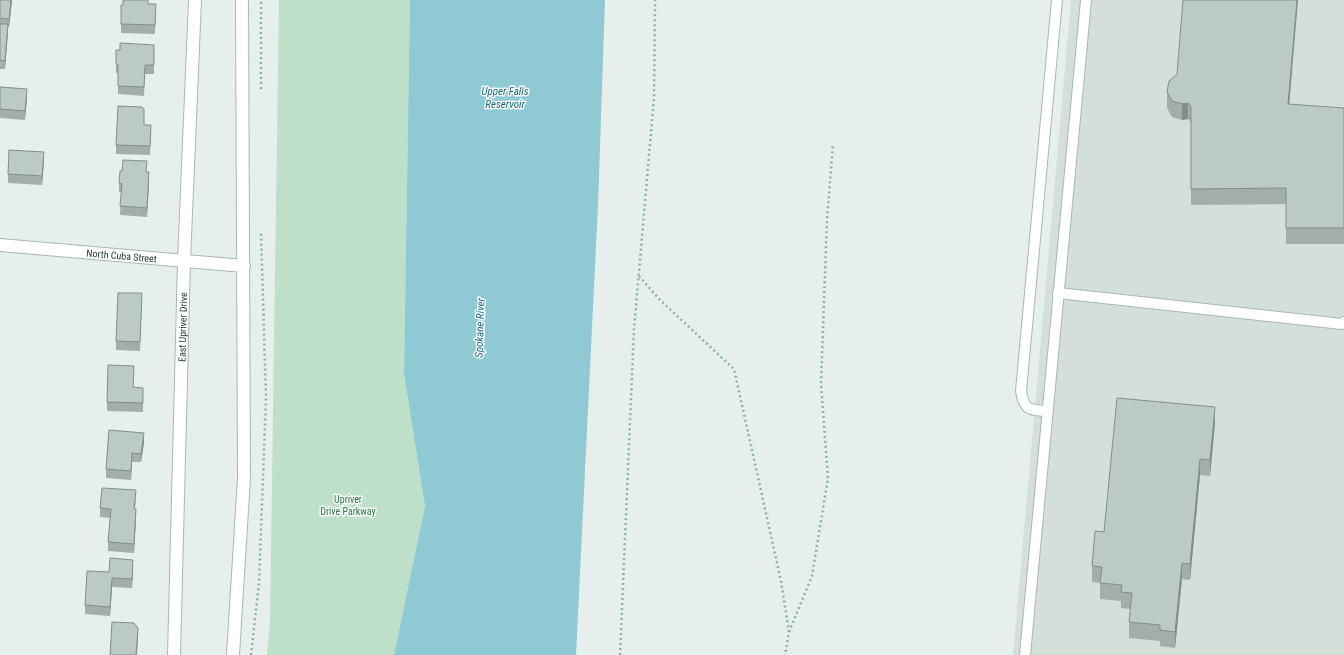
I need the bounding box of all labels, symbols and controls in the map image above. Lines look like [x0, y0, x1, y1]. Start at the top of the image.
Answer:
water label: Upper Falls Reservoir [481, 85, 529, 111]
street label: North Cuba Street [86, 247, 157, 264]
street label: East Upriver Drive [176, 292, 189, 362]
water label: Spokane River [472, 297, 488, 358]
park label: Upriver Drive Parkway [320, 494, 376, 517]

